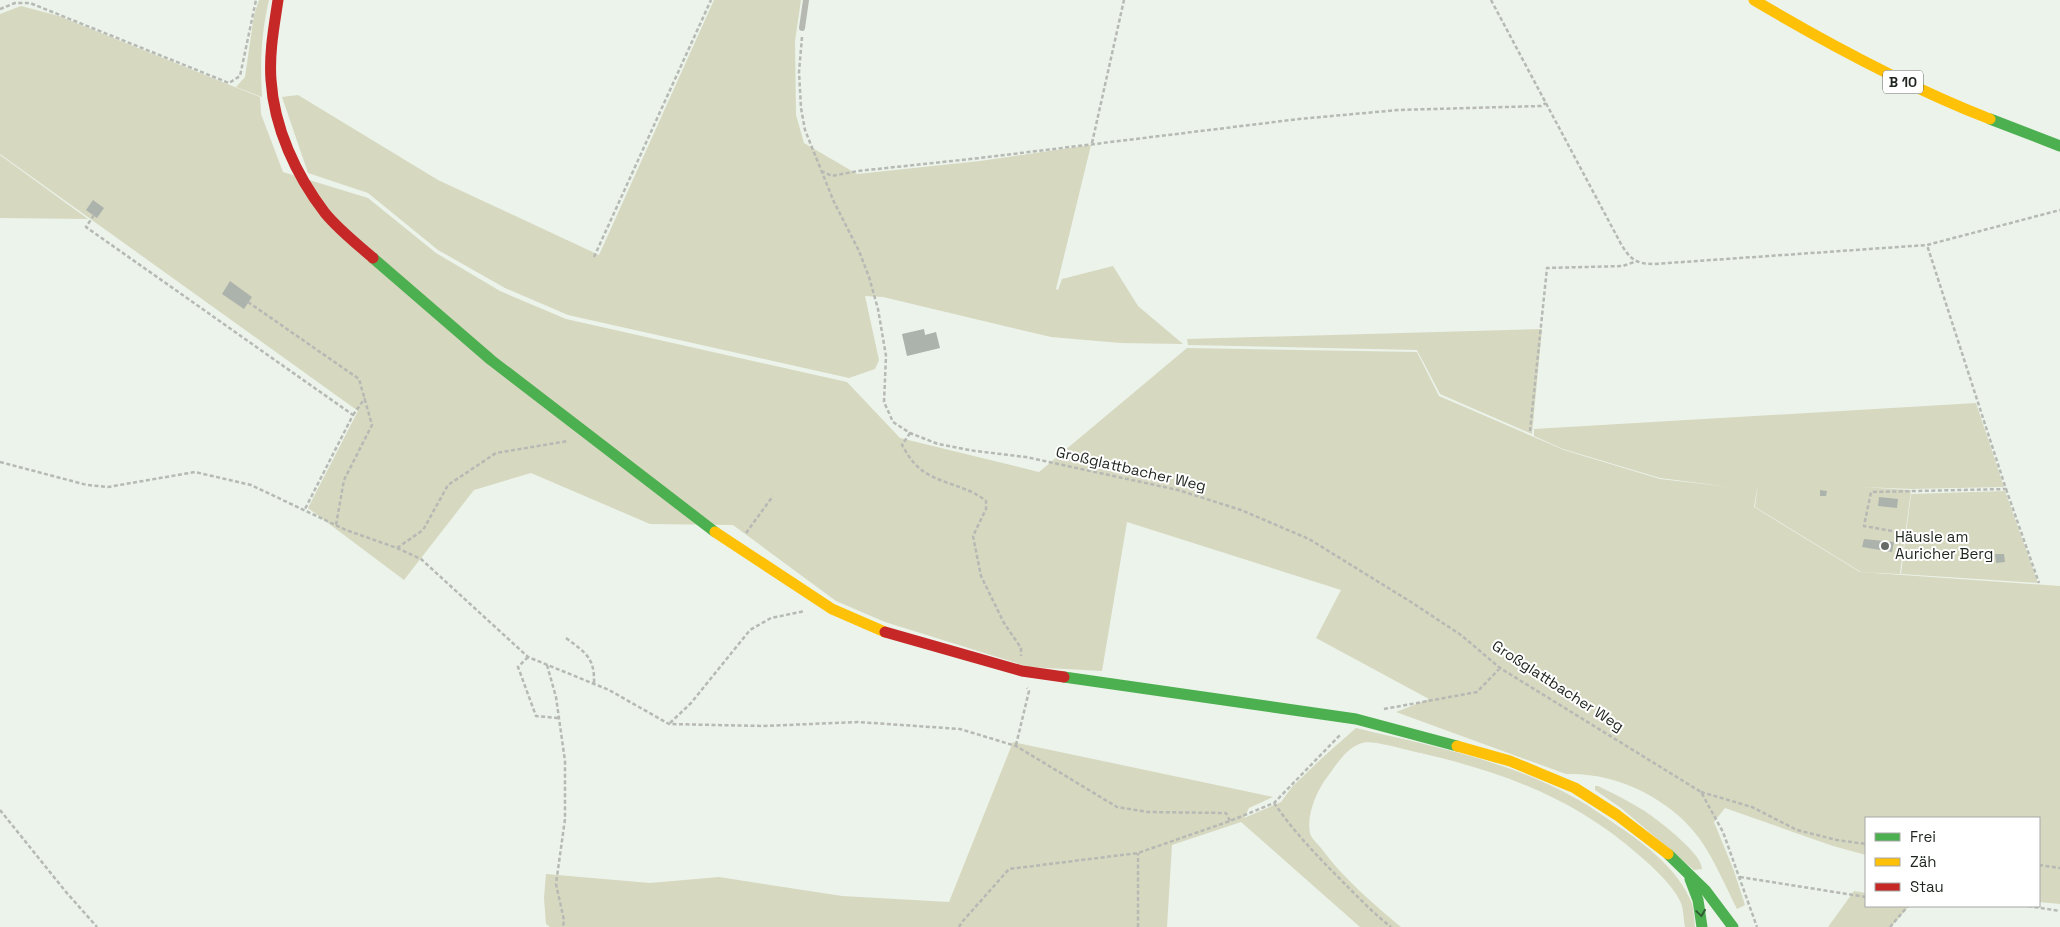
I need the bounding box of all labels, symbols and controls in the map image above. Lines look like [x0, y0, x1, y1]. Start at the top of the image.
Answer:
road number: B 10 [1883, 70, 1923, 94]
street label: Großglattbacher Weg [1054, 442, 1208, 495]
place label: Häusle am Auricher Berg [1895, 527, 1993, 563]
marker: Häusle am Auricher Berg [1879, 540, 1891, 552]
street label: Großglattbacher Weg [1489, 636, 1628, 735]
legend [1865, 817, 2040, 907]
text: Frei [1910, 827, 1936, 846]
text: Zäh [1910, 852, 1936, 871]
text: Stau [1910, 877, 1944, 896]
one-way arrow [1695, 909, 1705, 918]

